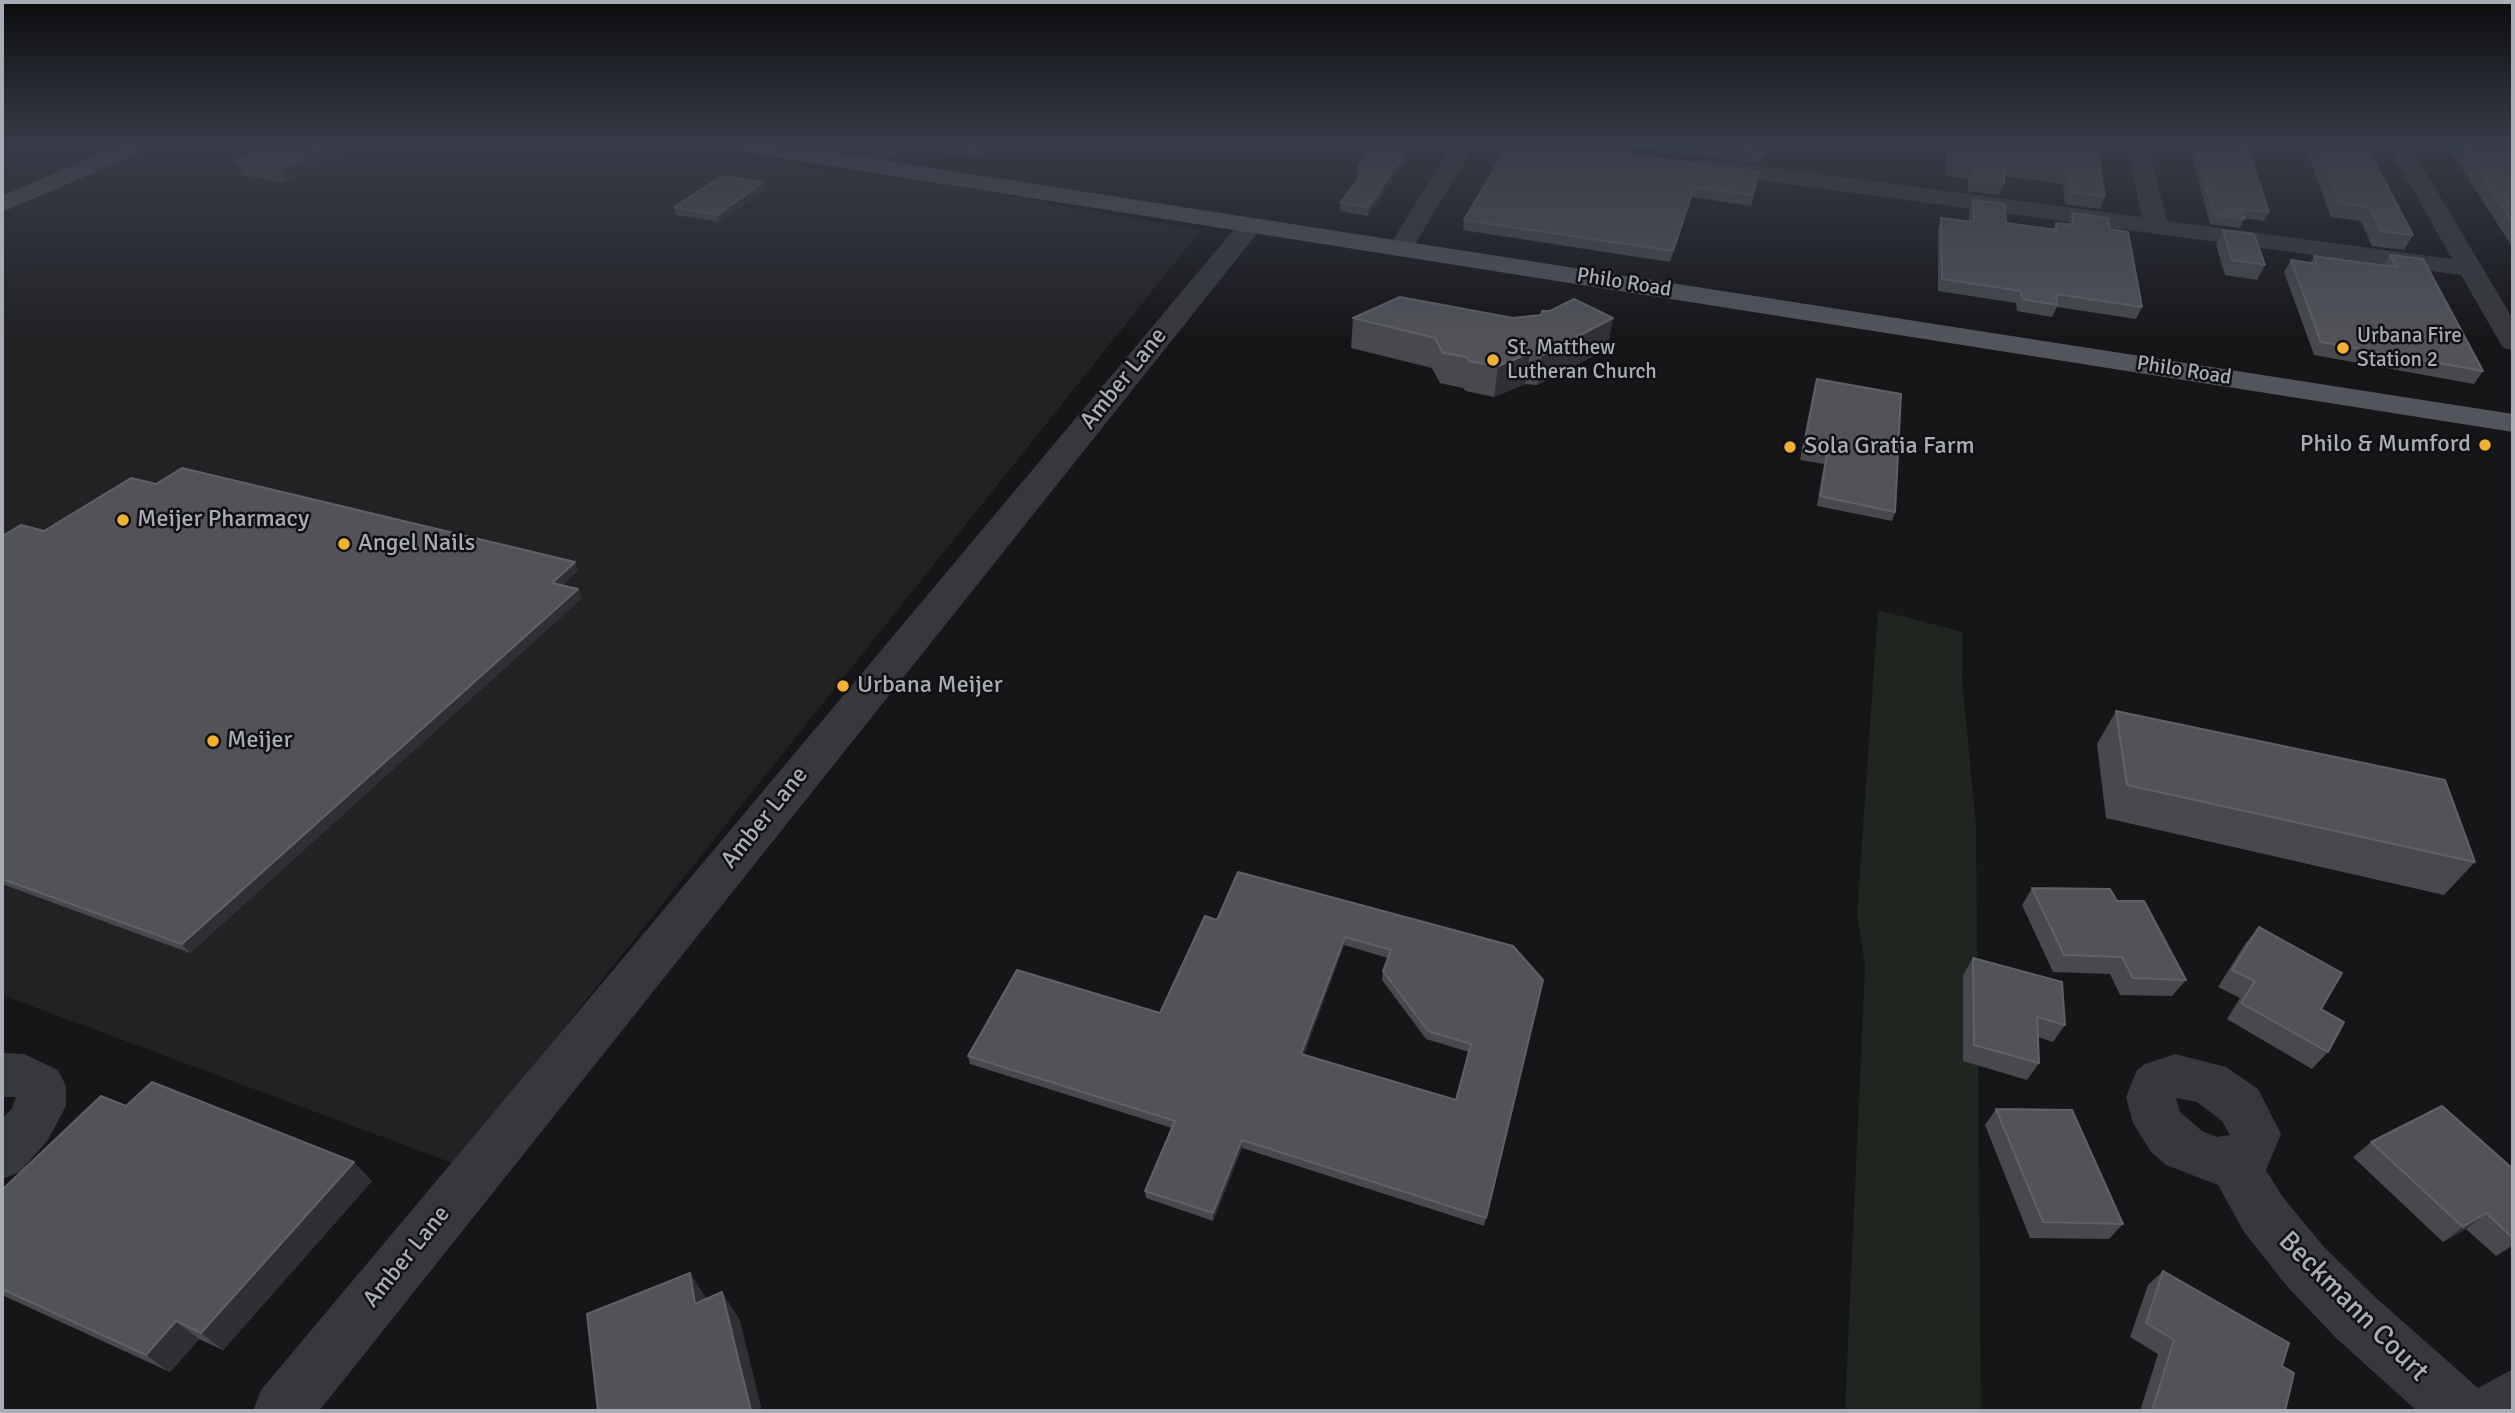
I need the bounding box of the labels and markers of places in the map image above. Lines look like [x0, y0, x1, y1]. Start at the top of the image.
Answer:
place label: Urbana Fire Station 2 [2357, 323, 2462, 373]
place label: St. Matthew Lutheran Church [1507, 335, 1657, 385]
marker: Urbana Fire Station 2 [2335, 340, 2351, 356]
marker: St. Matthew Lutheran Church [1485, 352, 1501, 368]
place label: Philo & Mumford [2300, 431, 2471, 459]
place label: Sola Gratia Farm [1804, 433, 1975, 461]
marker: Philo & Mumford [2477, 437, 2493, 453]
marker: Sola Gratia Farm [1782, 439, 1798, 455]
place label: Meijer Pharmacy [137, 506, 309, 534]
marker: Meijer Pharmacy [115, 512, 131, 528]
place label: Angel Nails [358, 530, 475, 558]
marker: Angel Nails [336, 536, 352, 552]
place label: Urbana Meijer [857, 672, 1003, 700]
marker: Urbana Meijer [835, 678, 851, 694]
place label: Meijer [227, 727, 292, 755]
marker: Meijer [205, 733, 221, 749]

